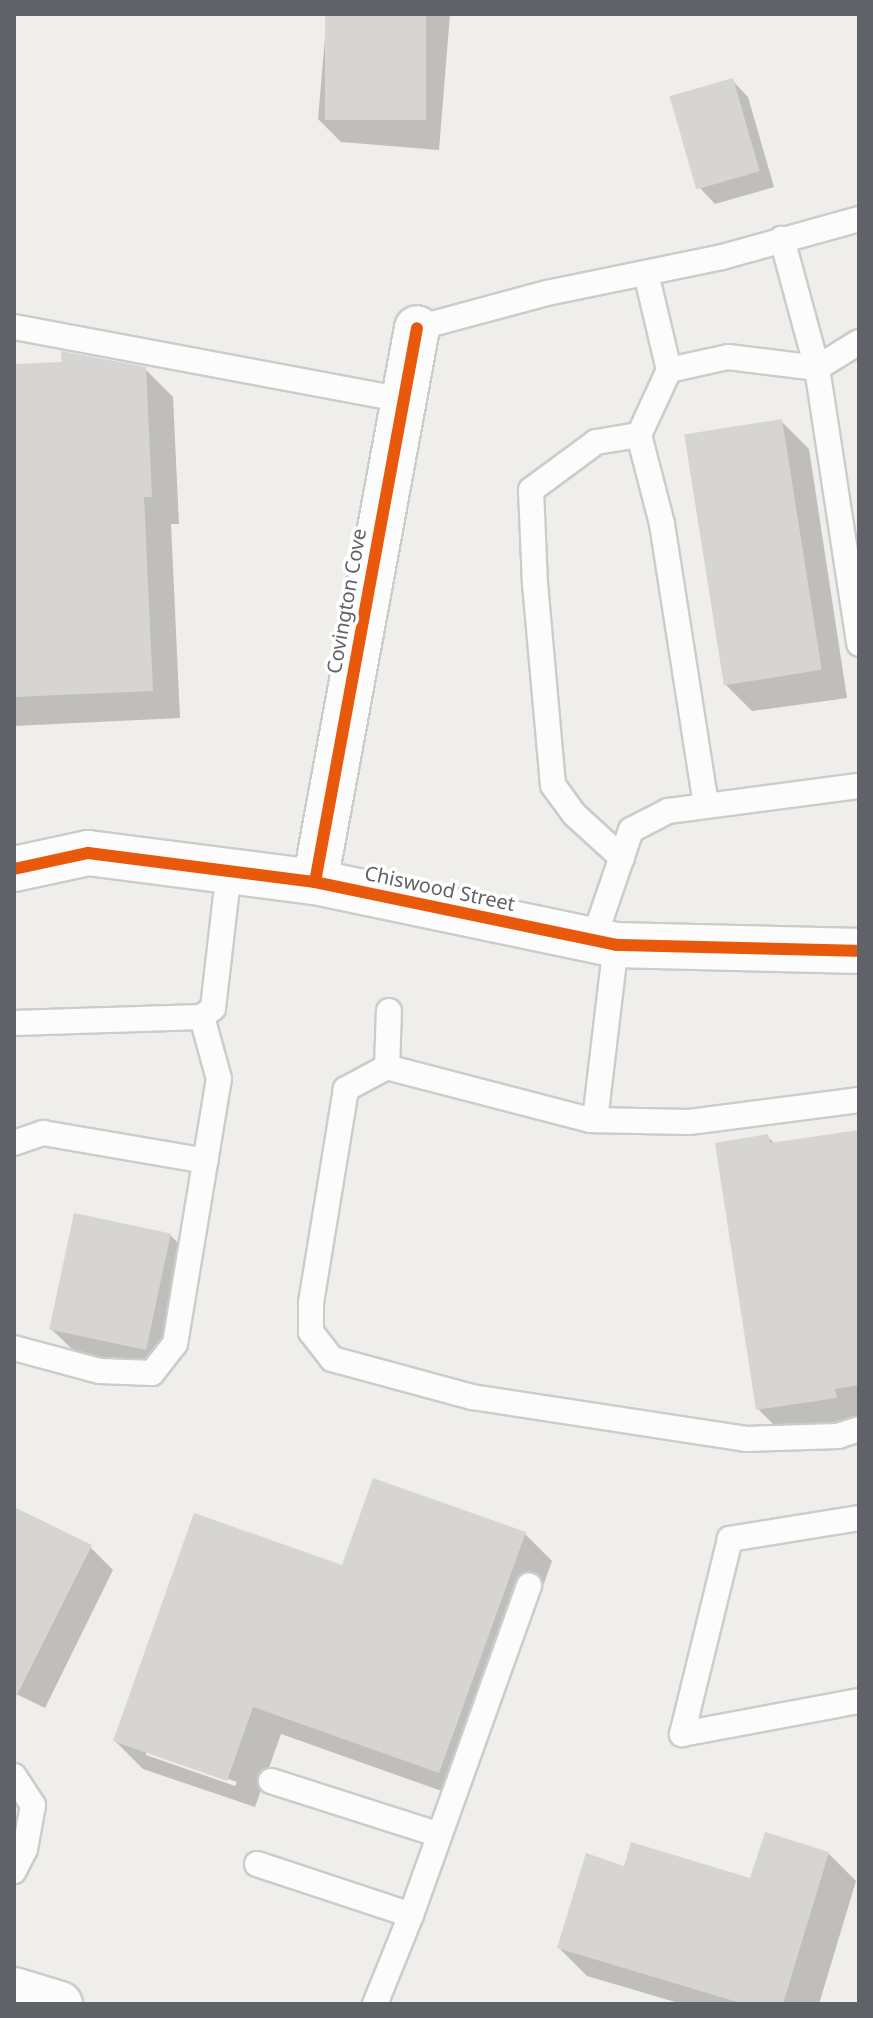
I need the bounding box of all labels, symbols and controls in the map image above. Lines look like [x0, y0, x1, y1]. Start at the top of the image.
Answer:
street label: Covington Cove [321, 527, 371, 675]
street label: Chiswood Street [363, 860, 517, 916]

